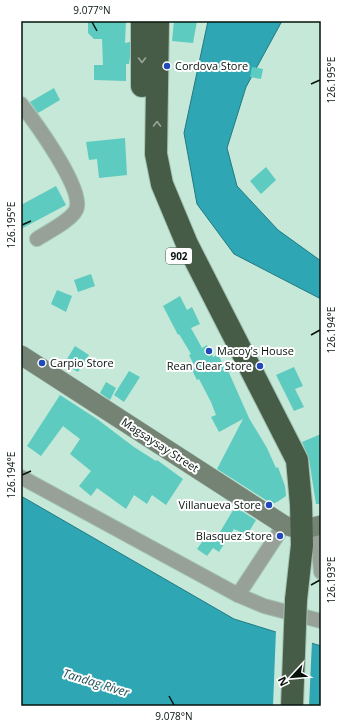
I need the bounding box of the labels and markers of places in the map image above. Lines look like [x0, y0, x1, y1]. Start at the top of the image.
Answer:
place label: Cordova Store [175, 58, 248, 73]
marker: Cordova Store [162, 61, 172, 71]
place label: Macoy's House [217, 343, 294, 358]
marker: Macoy's House [204, 346, 214, 356]
place label: Carpio Store [50, 355, 114, 370]
marker: Carpio Store [37, 358, 47, 368]
place label: Rean Clear Store [167, 358, 252, 373]
marker: Rean Clear Store [255, 361, 265, 371]
place label: Villanueva Store [179, 497, 261, 512]
marker: Villanueva Store [264, 500, 274, 510]
place label: Blasquez Store [196, 528, 272, 543]
marker: Blasquez Store [275, 531, 285, 541]

